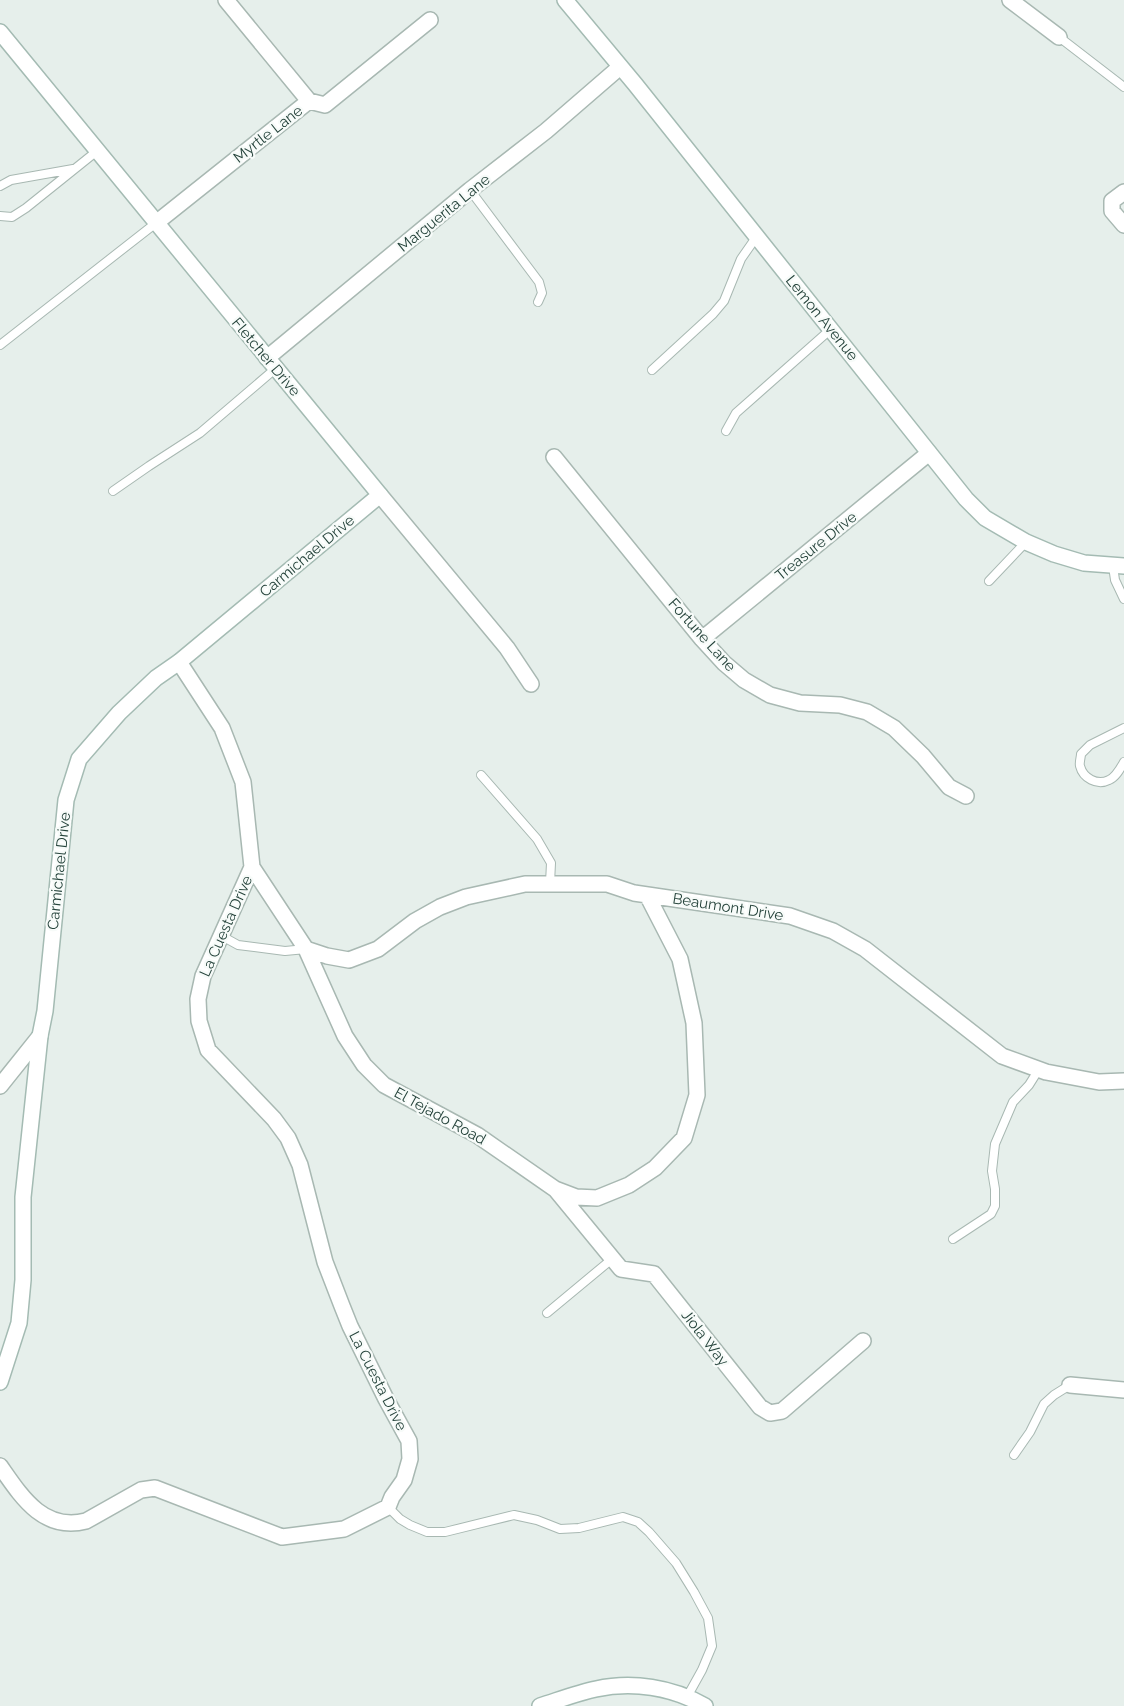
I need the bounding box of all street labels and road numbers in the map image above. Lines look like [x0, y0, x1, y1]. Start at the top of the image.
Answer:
street label: Myrtle Lane [230, 101, 306, 167]
street label: Marguerita Lane [394, 170, 494, 256]
street label: Lemon Avenue [782, 272, 862, 365]
street label: Fletcher Drive [228, 314, 304, 400]
street label: Treasure Drive [772, 508, 860, 584]
street label: Carmichael Drive [256, 511, 358, 601]
street label: Fortune Lane [664, 595, 740, 675]
street label: Carmichael Drive [44, 811, 74, 931]
street label: La Cuesta Drive [196, 872, 256, 979]
street label: Beaumont Drive [671, 889, 785, 925]
street label: El Tejado Road [391, 1083, 489, 1149]
street label: Jiola Way [678, 1306, 732, 1370]
street label: La Cuesta Drive [345, 1328, 411, 1434]

